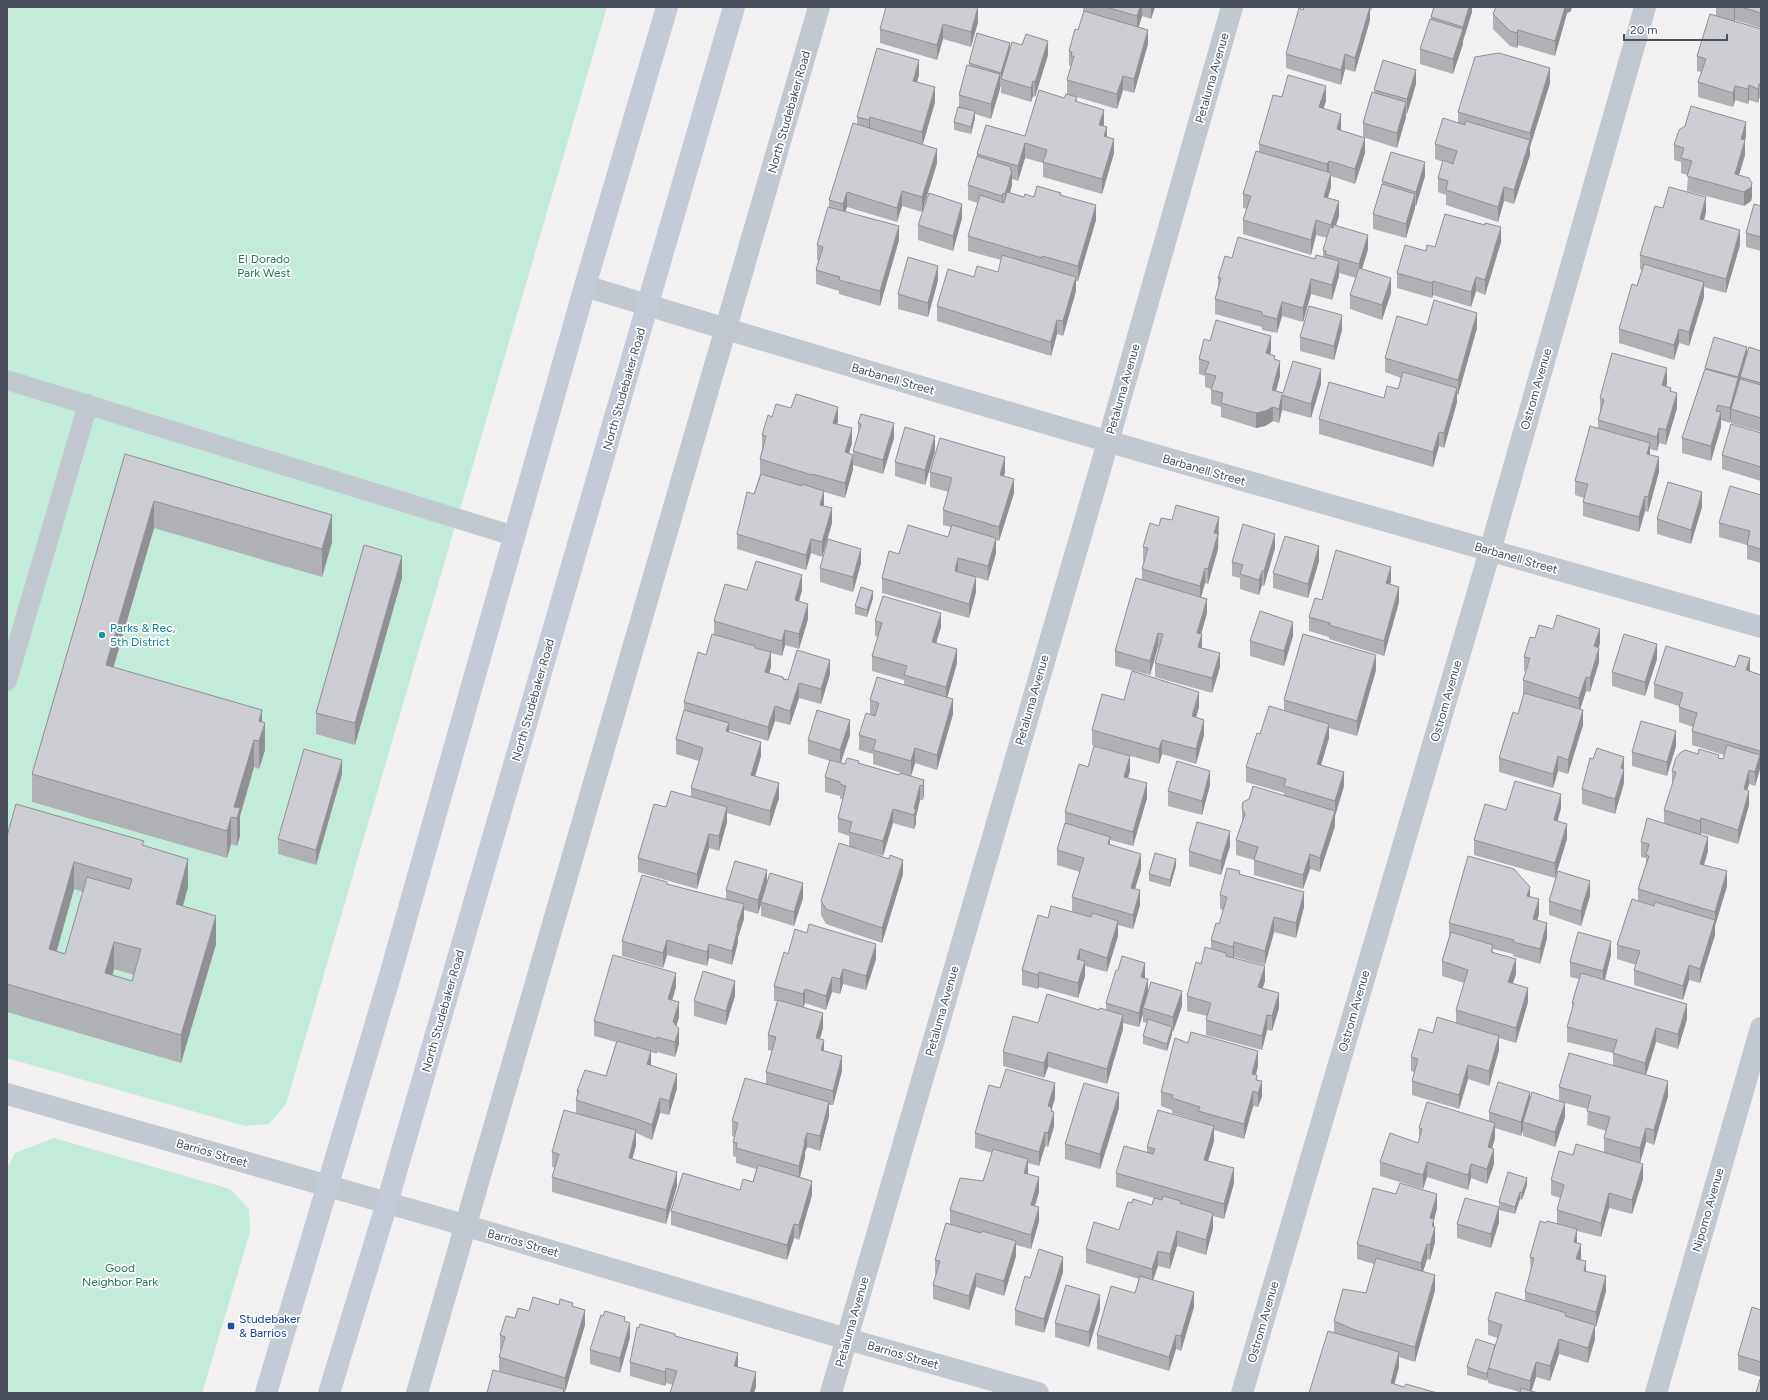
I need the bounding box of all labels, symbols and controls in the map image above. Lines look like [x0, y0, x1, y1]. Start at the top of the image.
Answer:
scale bar [1624, 16, 1727, 42]
text: 20 m [1630, 23, 1658, 37]
street label: Petaluma Avenue [1192, 31, 1232, 125]
street label: North Studebaker Road [765, 49, 813, 175]
park label: El Dorado Park West [237, 252, 291, 280]
street label: North Studebaker Road [600, 326, 648, 452]
street label: Petaluma Avenue [1103, 342, 1143, 436]
street label: Ostrom Avenue [1518, 346, 1554, 431]
street label: Barbanell Street [850, 360, 937, 398]
street label: Barbanell Street [1161, 451, 1248, 489]
street label: Barbanell Street [1473, 539, 1560, 577]
place label: Parks & Rec, 5th District [110, 621, 176, 649]
marker: Parks & Rec, 5th District [97, 630, 107, 640]
street label: North Studebaker Road [509, 637, 557, 763]
street label: Petaluma Avenue [1012, 653, 1052, 747]
street label: Ostrom Avenue [1428, 658, 1464, 743]
street label: North Studebaker Road [419, 948, 467, 1074]
street label: Petaluma Avenue [922, 964, 962, 1058]
street label: Ostrom Avenue [1336, 968, 1372, 1053]
street label: Barrios Street [175, 1136, 250, 1170]
street label: Nipomo Avenue [1689, 1166, 1727, 1254]
street label: Barrios Street [486, 1226, 561, 1260]
park label: Good Neighbor Park [82, 1261, 158, 1289]
street label: Petaluma Avenue [832, 1275, 872, 1369]
street label: Ostrom Avenue [1245, 1279, 1281, 1364]
place label: Studebaker & Barrios [239, 1312, 301, 1340]
marker: Studebaker & Barrios [226, 1321, 236, 1331]
street label: Barrios Street [866, 1338, 941, 1372]

